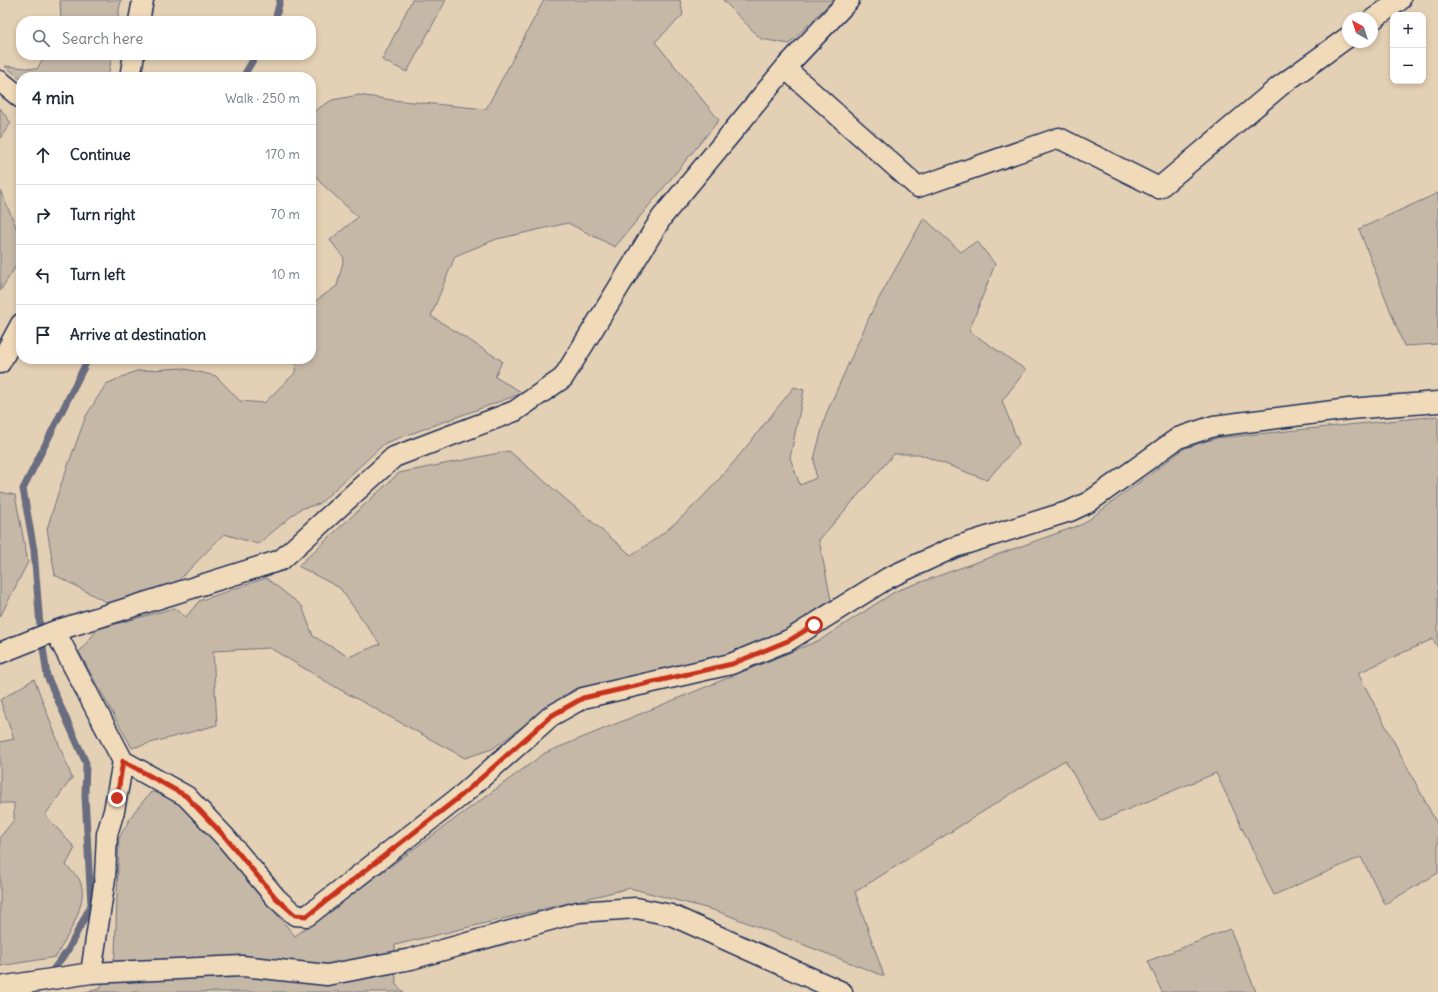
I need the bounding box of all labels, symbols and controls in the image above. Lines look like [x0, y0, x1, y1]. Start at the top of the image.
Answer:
north arrow [1342, 12, 1378, 48]
map controls [1390, 12, 1426, 84]
button: + [1390, 12, 1426, 48]
search box [16, 16, 316, 60]
icon: search [30, 27, 52, 49]
text: Search here [62, 29, 143, 48]
button: − [1390, 48, 1426, 84]
text: 4 min [32, 87, 74, 109]
text: Walk · 250 m [225, 90, 300, 107]
icon: ahead [32, 144, 54, 166]
text: Continue [70, 145, 131, 164]
text: 170 m [265, 146, 300, 163]
icon: right [32, 204, 54, 226]
text: Turn right [70, 205, 135, 224]
text: 70 m [271, 206, 300, 223]
icon: left [32, 264, 54, 286]
text: Turn left [70, 265, 125, 284]
text: 10 m [272, 266, 300, 283]
icon: arrive [32, 324, 54, 346]
text: Arrive at destination [70, 325, 206, 344]
route start [805, 616, 823, 634]
route end [108, 789, 126, 807]

